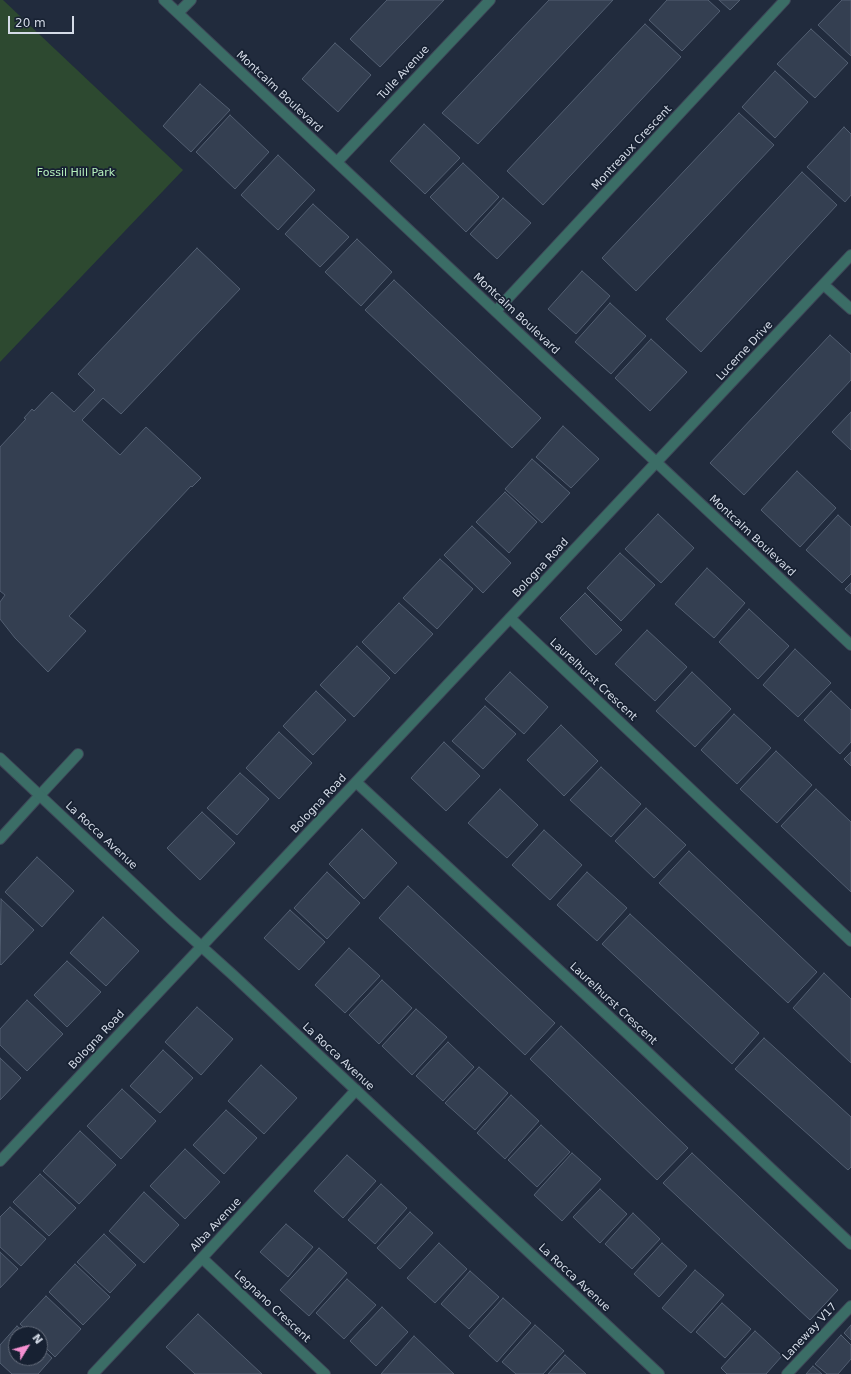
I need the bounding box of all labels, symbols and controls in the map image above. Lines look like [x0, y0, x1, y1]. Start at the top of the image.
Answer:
scale bar [10, 8, 76, 34]
text: 20 m [15, 16, 46, 30]
street label: Tulle Avenue [376, 43, 432, 103]
street label: Montcalm Boulevard [233, 49, 325, 135]
street label: Montreaux Crescent [589, 103, 675, 193]
park label: Fossil Hill Park [37, 166, 115, 180]
street label: Montcalm Boulevard [470, 271, 562, 357]
street label: Lucerne Drive [714, 318, 776, 384]
street label: Montcalm Boulevard [706, 493, 798, 579]
street label: Bologna Road [510, 536, 572, 600]
street label: Laurelhurst Crescent [547, 636, 639, 724]
street label: Bologna Road [288, 772, 350, 836]
street label: La Rocca Avenue [62, 799, 140, 873]
street label: Laurelhurst Crescent [567, 960, 659, 1048]
street label: Bologna Road [66, 1008, 128, 1072]
street label: La Rocca Avenue [299, 1020, 377, 1094]
street label: Alba Avenue [188, 1195, 244, 1255]
street label: La Rocca Avenue [535, 1241, 613, 1315]
street label: Legnano Crescent [231, 1268, 313, 1346]
street label: Laneway V17 [780, 1300, 840, 1364]
north arrow [8, 1326, 48, 1366]
text: N [29, 1331, 45, 1347]

